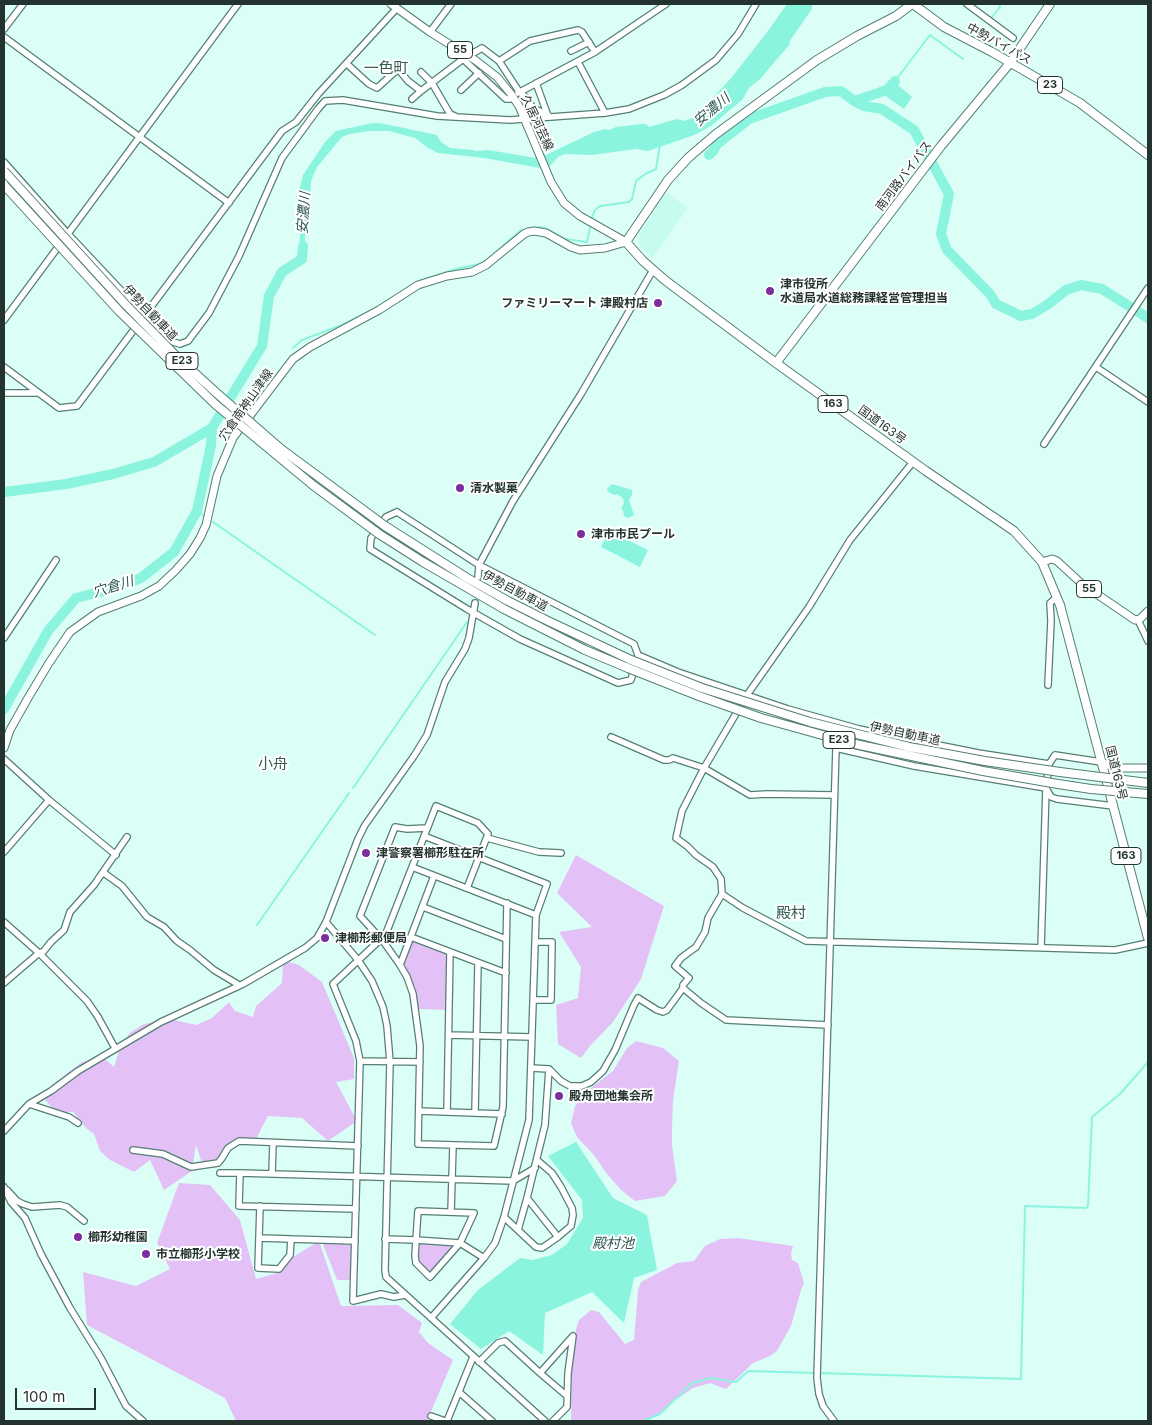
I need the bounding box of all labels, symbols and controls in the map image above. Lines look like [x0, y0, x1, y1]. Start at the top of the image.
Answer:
street label: 中勢バイパス [964, 20, 1034, 68]
road number: 55 [448, 42, 472, 58]
district label: 一色町 [364, 59, 408, 77]
road number: 23 [1038, 76, 1062, 94]
water label: 安濃川 [691, 90, 733, 130]
street label: 久居河芸線 [518, 93, 556, 153]
street label: 南河路バイパス [873, 138, 935, 214]
water label: 安濃川 [294, 191, 314, 235]
place label: 津市役所 水道局水道総務課経営管理担当 [780, 277, 948, 305]
street label: 伊勢自動車道 [120, 282, 180, 344]
marker: 津市役所 水道局水道総務課経営管理担当 [764, 285, 776, 297]
place label: ファミリーマート 津殿村店 [501, 296, 648, 310]
marker: ファミリーマート 津殿村店 [652, 297, 664, 309]
road number: E23 [166, 352, 198, 370]
street label: 穴倉南神山津線 [216, 366, 276, 444]
road number: 163 [818, 396, 848, 412]
street label: 国道163号 [855, 403, 909, 447]
place label: 清水製菓 [470, 481, 518, 495]
marker: 清水製菓 [454, 482, 466, 494]
place label: 津市市民プール [591, 527, 675, 541]
marker: 津市市民プール [575, 528, 587, 540]
street label: 伊勢自動車道 [480, 568, 550, 614]
water label: 穴倉川 [90, 573, 136, 601]
road number: 55 [1076, 580, 1102, 598]
street label: 伊勢自動車道 [868, 719, 942, 749]
road number: E23 [823, 732, 855, 748]
street label: 国道163号 [1102, 744, 1130, 802]
district label: 小舟 [258, 755, 288, 773]
place label: 津警察署櫛形駐在所 [376, 846, 484, 860]
marker: 津警察署櫛形駐在所 [360, 847, 372, 859]
road number: 163 [1111, 848, 1141, 864]
district label: 殿村 [776, 904, 806, 922]
place label: 津櫛形郵便局 [335, 931, 407, 945]
marker: 津櫛形郵便局 [319, 932, 331, 944]
place label: 殿舟団地集会所 [569, 1089, 653, 1103]
marker: 殿舟団地集会所 [553, 1090, 565, 1102]
place label: 櫛形幼稚園 [88, 1230, 148, 1244]
marker: 櫛形幼稚園 [72, 1231, 84, 1243]
water label: 殿村池 [592, 1236, 634, 1252]
place label: 市立櫛形小学校 [156, 1247, 240, 1261]
marker: 市立櫛形小学校 [140, 1248, 152, 1260]
scale bar [18, 1378, 99, 1410]
text: 100 m [23, 1387, 65, 1406]

